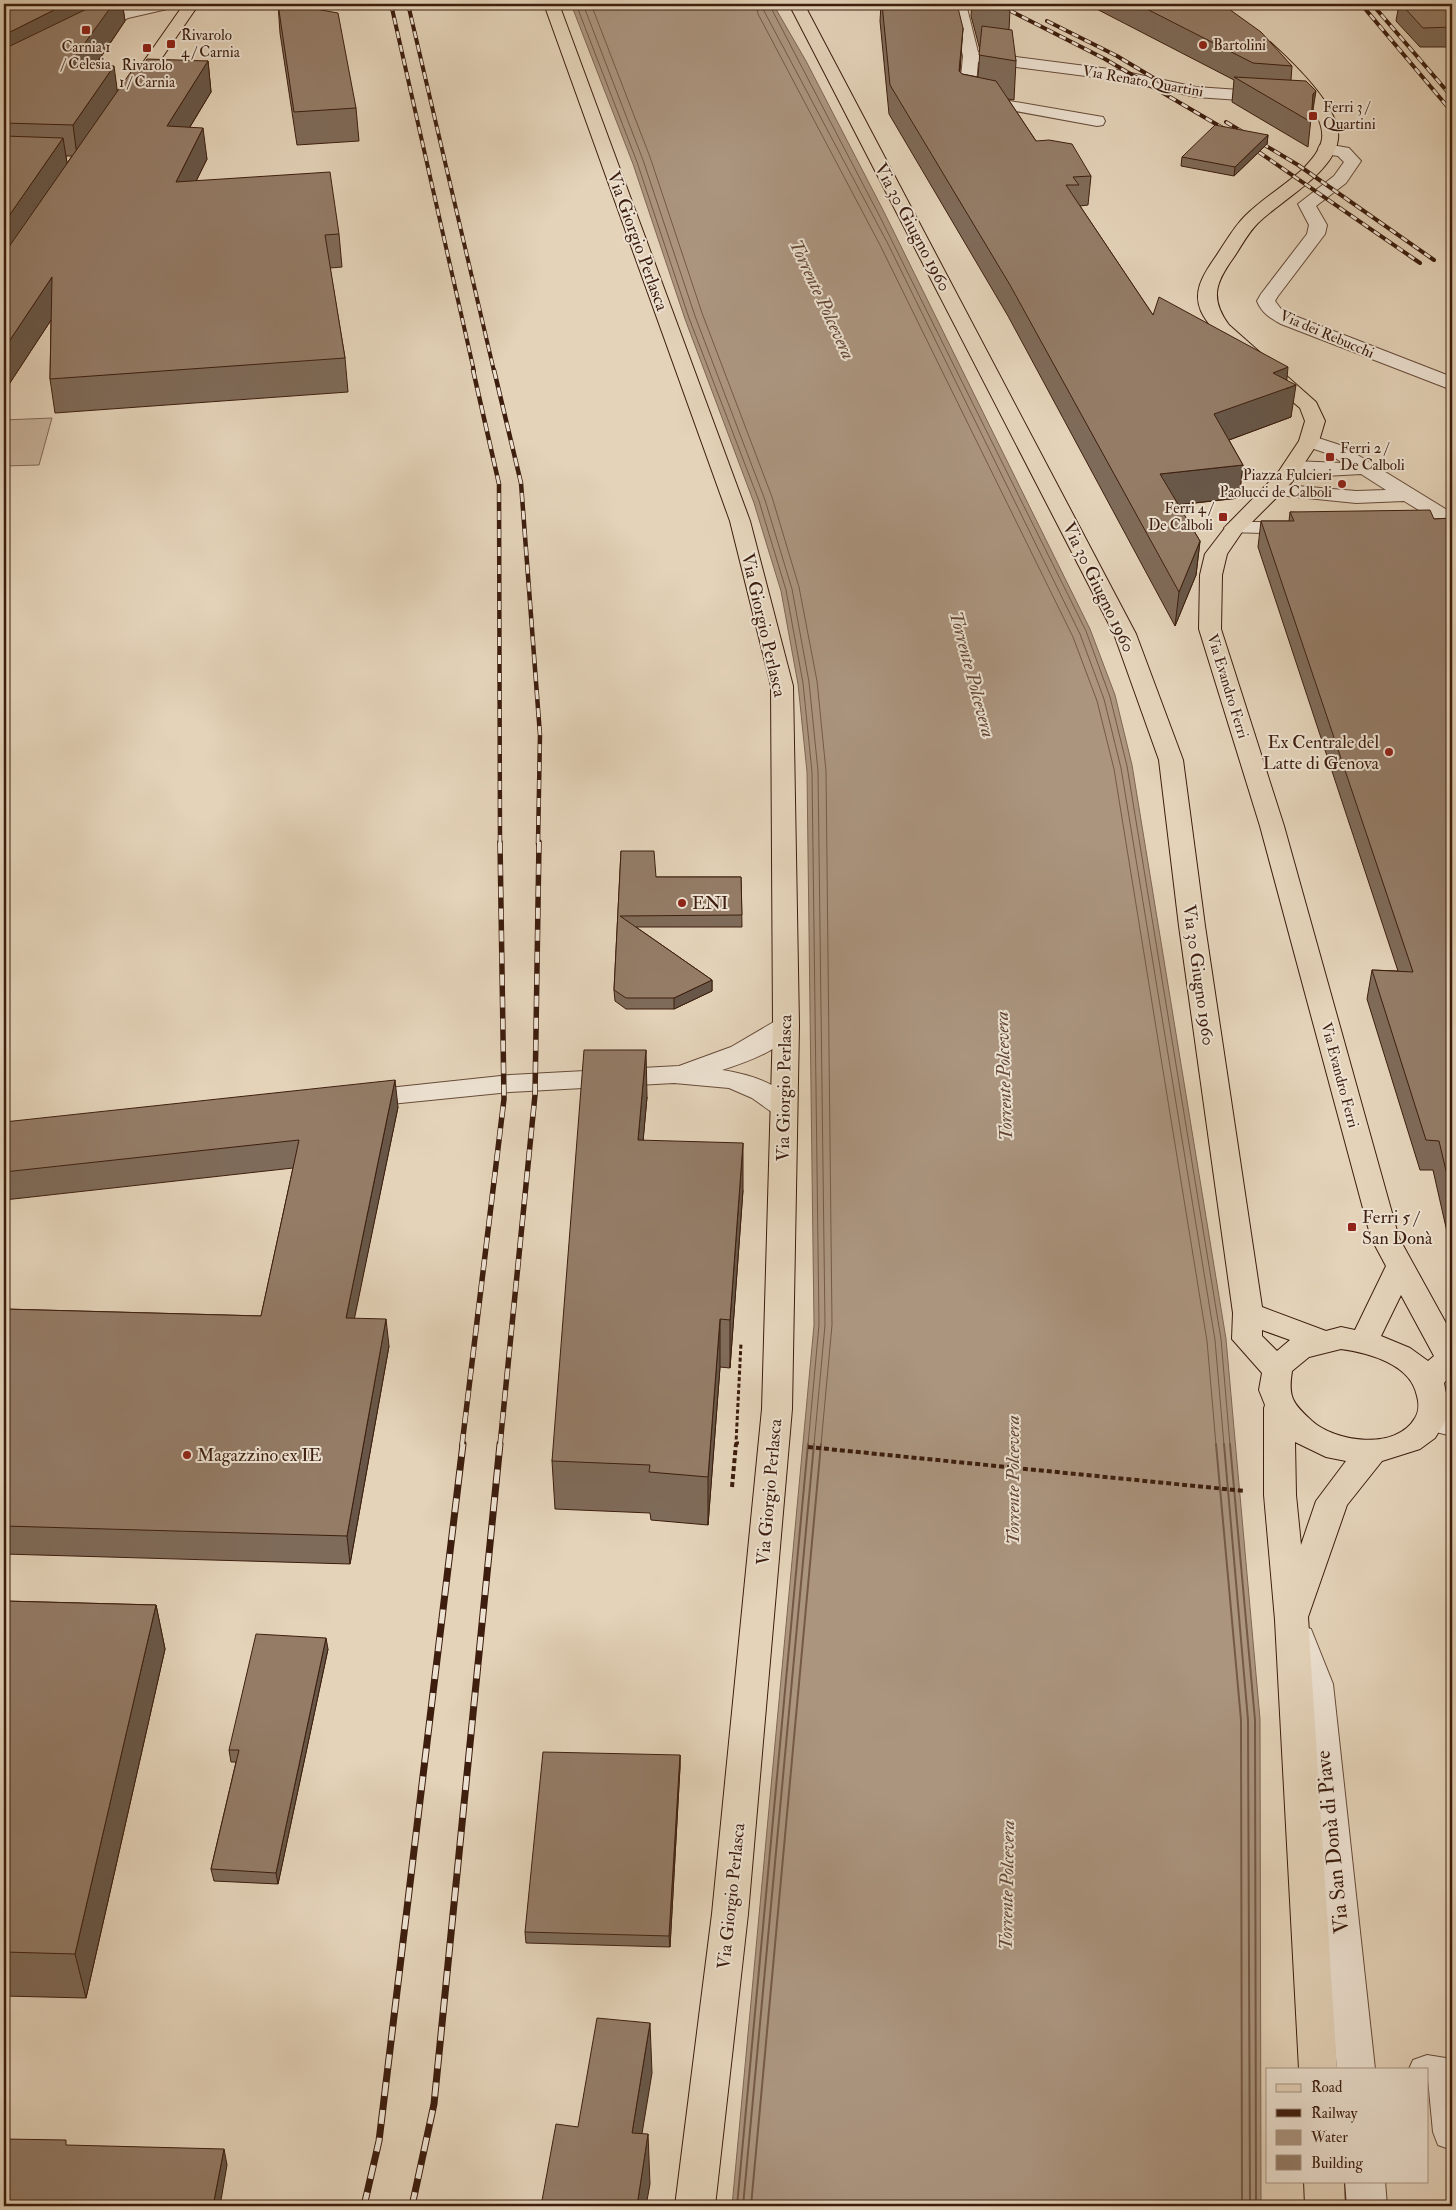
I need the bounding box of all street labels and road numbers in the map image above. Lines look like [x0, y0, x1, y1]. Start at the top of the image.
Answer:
street label: Via Renato Quartini [1081, 61, 1205, 101]
street label: Via 30 Giugno 1960 [869, 159, 956, 295]
street label: Via Giorgio Perlasca [602, 168, 674, 315]
street label: Via dei Rebucchi [1277, 306, 1377, 363]
street label: Via 30 Giugno 1960 [1057, 518, 1140, 656]
street label: Via Giorgio Perlasca [736, 551, 791, 700]
street label: Via Evandro Ferri [1203, 632, 1252, 741]
street label: Via 30 Giugno 1960 [1177, 903, 1220, 1047]
street label: Via Giorgio Perlasca [772, 1014, 797, 1162]
street label: Via Evandro Ferri [1316, 1020, 1363, 1130]
street label: Via Giorgio Perlasca [752, 1417, 787, 1566]
street label: Via San Donà di Piave [1309, 1749, 1356, 1935]
street label: Via Giorgio Perlasca [712, 1821, 751, 1970]

